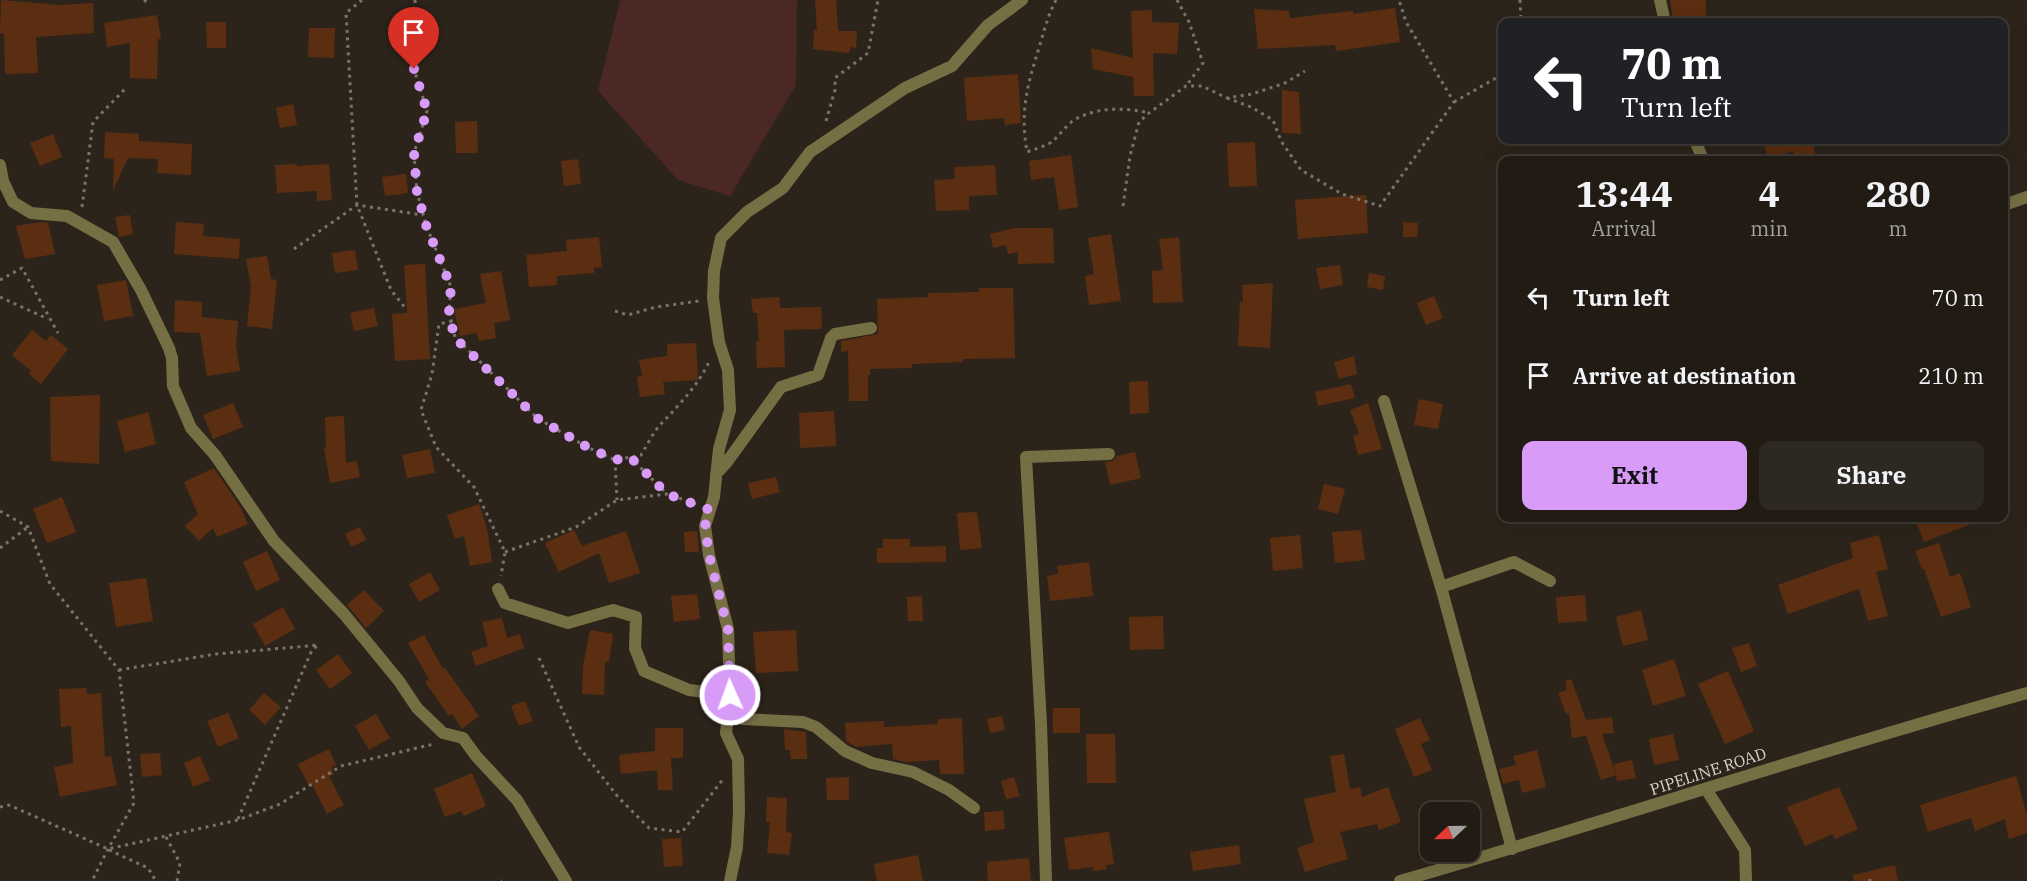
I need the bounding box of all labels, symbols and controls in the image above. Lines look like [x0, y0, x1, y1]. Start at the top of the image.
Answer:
pin [388, 7, 439, 69]
icon: arrive [397, 16, 430, 49]
text: 70 m [1621, 36, 1722, 91]
icon: left [1522, 42, 1600, 120]
text: Turn left [1621, 89, 1732, 124]
text: 13:44 [1575, 170, 1673, 217]
text: 4 [1758, 170, 1780, 217]
text: 280 [1866, 170, 1931, 217]
text: Arrival [1592, 215, 1657, 242]
text: min [1750, 215, 1788, 242]
text: m [1889, 215, 1908, 242]
icon: left [1522, 281, 1555, 314]
text: Turn left [1573, 283, 1669, 312]
text: 70 m [1932, 283, 1984, 312]
icon: arrive [1522, 359, 1555, 392]
text: Arrive at destination [1573, 361, 1796, 390]
text: 210 m [1918, 361, 1984, 390]
button: Exit [1522, 441, 1747, 510]
button: Share [1759, 441, 1984, 510]
position arrow [698, 663, 762, 727]
street label: PIPELINE ROAD [1647, 743, 1769, 799]
north arrow [1420, 802, 1480, 862]
map controls [1420, 802, 1480, 862]

